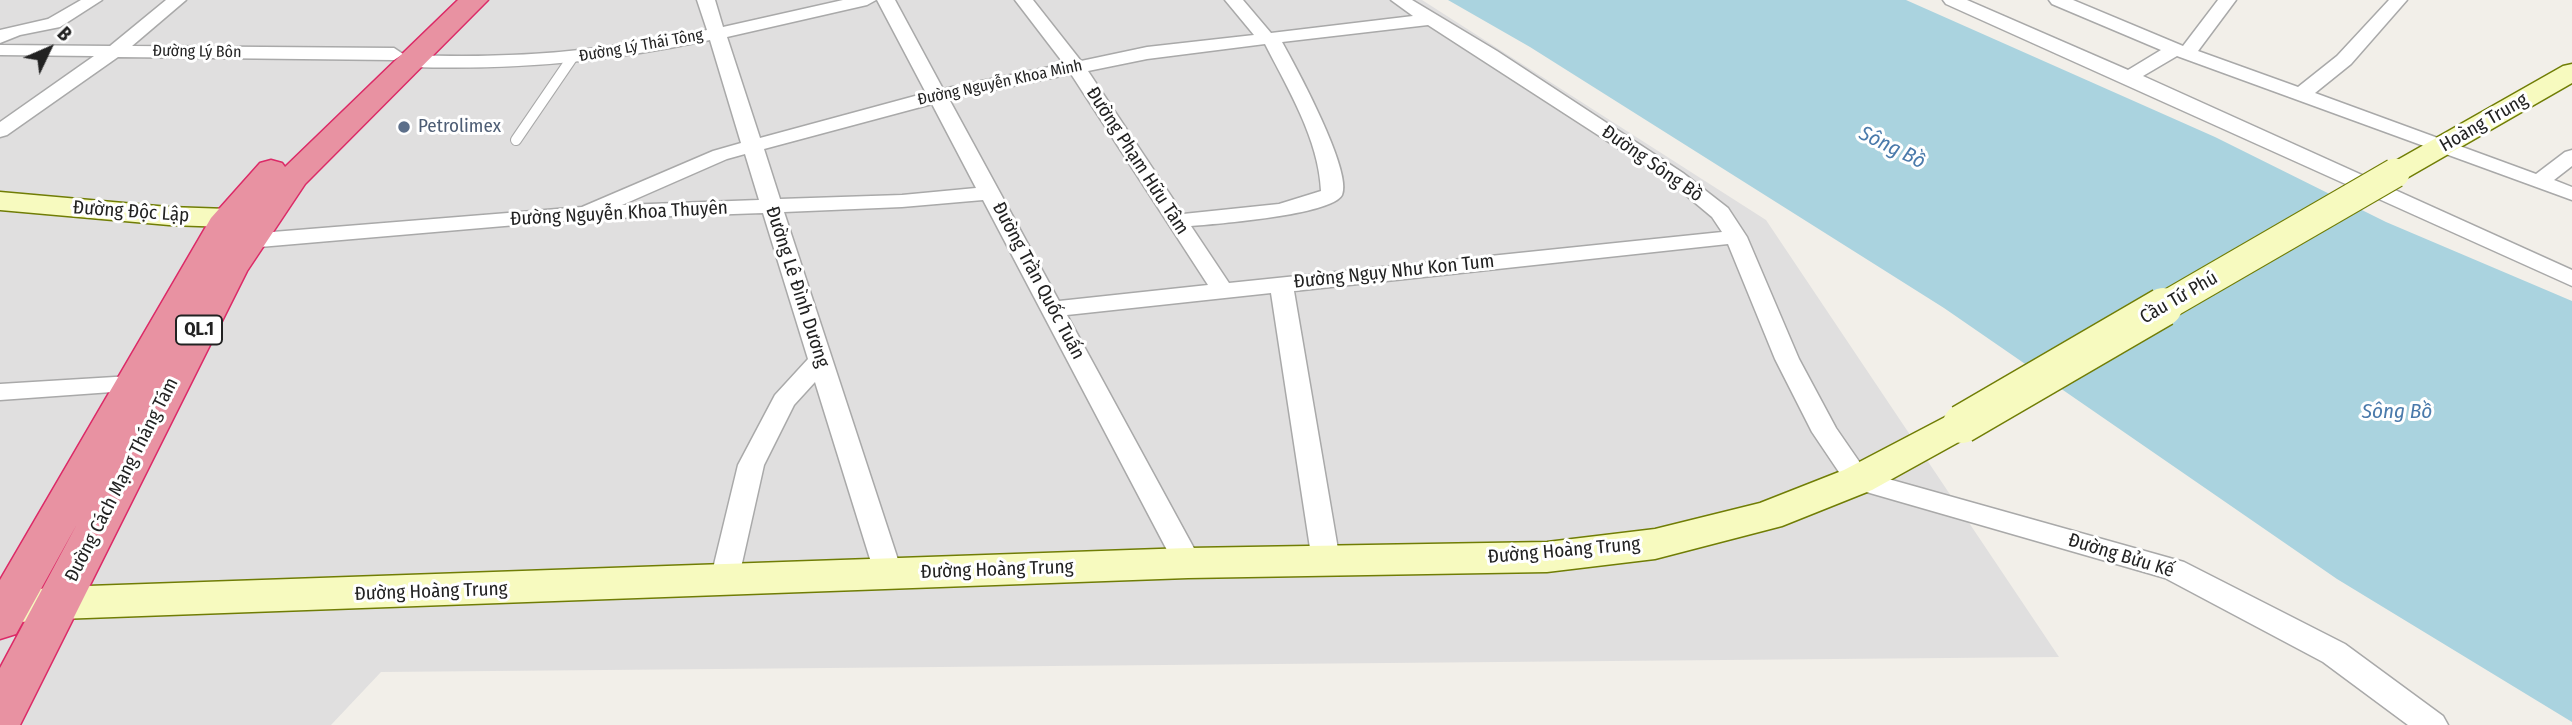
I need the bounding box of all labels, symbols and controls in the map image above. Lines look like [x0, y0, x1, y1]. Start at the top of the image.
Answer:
north arrow [14, 14, 84, 84]
text: B [53, 22, 76, 46]
street label: Đường Lý Thái Tông [577, 26, 705, 66]
street label: Đường Lý Bôn [152, 42, 242, 62]
street label: Đường Nguyễn Khoa Minh [916, 56, 1084, 110]
street label: Đường Phạm Hữu Tâm [1081, 83, 1193, 239]
street label: Hoàng Trung [2436, 89, 2532, 157]
place label: Petrolimex [418, 116, 501, 138]
marker: Petrolimex [396, 119, 412, 135]
street label: Đường Sông Bồ [1597, 121, 1707, 207]
water label: Sông Bồ [1855, 121, 1929, 175]
street label: Đường Độc Lập [72, 197, 190, 227]
street label: Đường Nguyễn Khoa Thuyên [510, 197, 728, 231]
street label: Đường Trần Quốc Tuấn [987, 198, 1089, 364]
street label: Đường Lê Đình Dương [760, 204, 834, 370]
street label: Đường Ngụy Như Kon Tum [1293, 250, 1495, 294]
street label: Cầu Tứ Phú [2136, 267, 2222, 329]
road number: QL.1 [176, 316, 222, 344]
street label: Đường Cách Mạng Tháng Tám [61, 374, 183, 586]
water label: Sông Bồ [2362, 399, 2432, 425]
street label: Đường Bửu Kế [2065, 529, 2177, 583]
street label: Đường Hoàng Trung [1487, 533, 1641, 569]
street label: Đường Hoàng Trung [920, 556, 1074, 584]
street label: Đường Hoàng Trung [354, 578, 508, 606]

